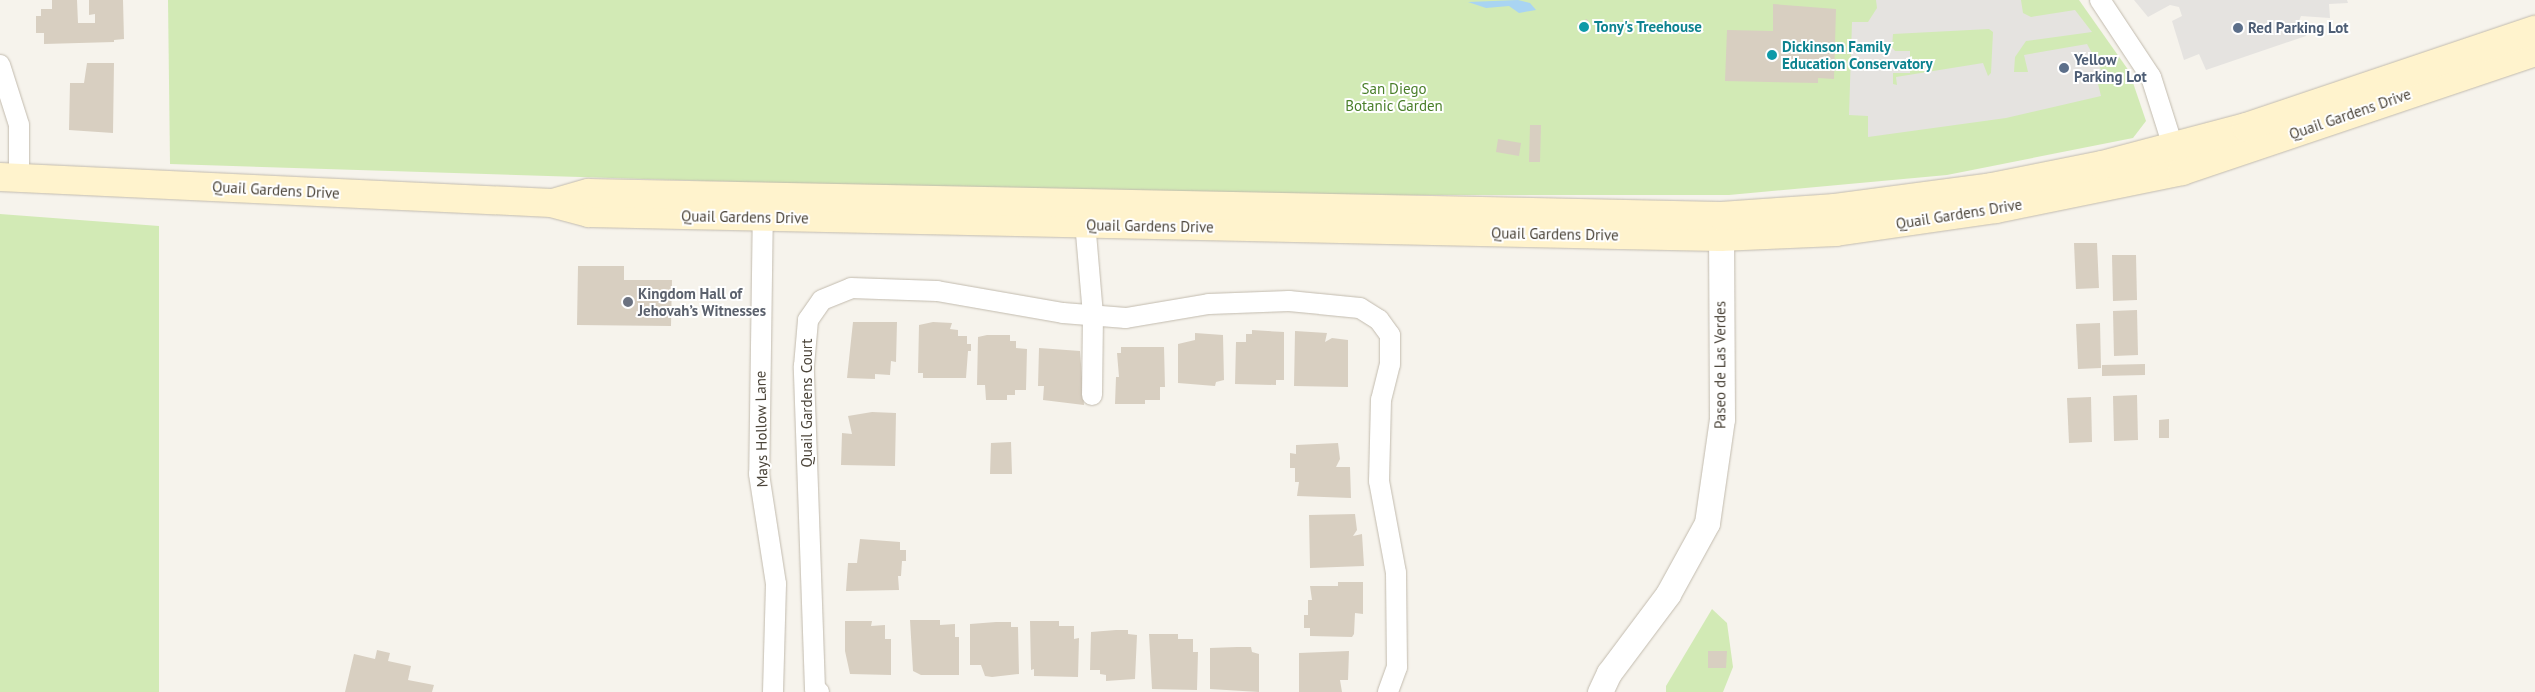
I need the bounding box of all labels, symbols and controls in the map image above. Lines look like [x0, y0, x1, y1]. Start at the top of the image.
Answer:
place label: Tony's Treehouse [1594, 18, 1702, 36]
place label: Red Parking Lot [2248, 19, 2349, 37]
marker: Tony's Treehouse [1578, 21, 1590, 33]
marker: Red Parking Lot [2232, 22, 2244, 34]
place label: Dickinson Family Education Conservatory [1782, 37, 1933, 72]
marker: Dickinson Family Education Conservatory [1766, 49, 1778, 61]
place label: Yellow Parking Lot [2074, 50, 2147, 85]
marker: Yellow Parking Lot [2058, 62, 2070, 74]
park label: San Diego Botanic Garden [1345, 79, 1443, 114]
street label: Quail Gardens Drive [2287, 85, 2413, 143]
street label: Quail Gardens Drive [212, 178, 340, 202]
street label: Quail Gardens Drive [1895, 195, 2023, 233]
street label: Quail Gardens Drive [681, 207, 809, 227]
street label: Quail Gardens Drive [1086, 216, 1214, 236]
street label: Quail Gardens Drive [1491, 224, 1619, 244]
place label: Kingdom Hall of Jehovah’s Witnesses [638, 284, 766, 319]
marker: Kingdom Hall of Jehovah’s Witnesses [622, 296, 634, 308]
street label: Paseo de Las Verdes [1711, 301, 1729, 429]
street label: Quail Gardens Court [798, 339, 816, 467]
street label: Mays Hollow Lane [751, 370, 771, 488]

